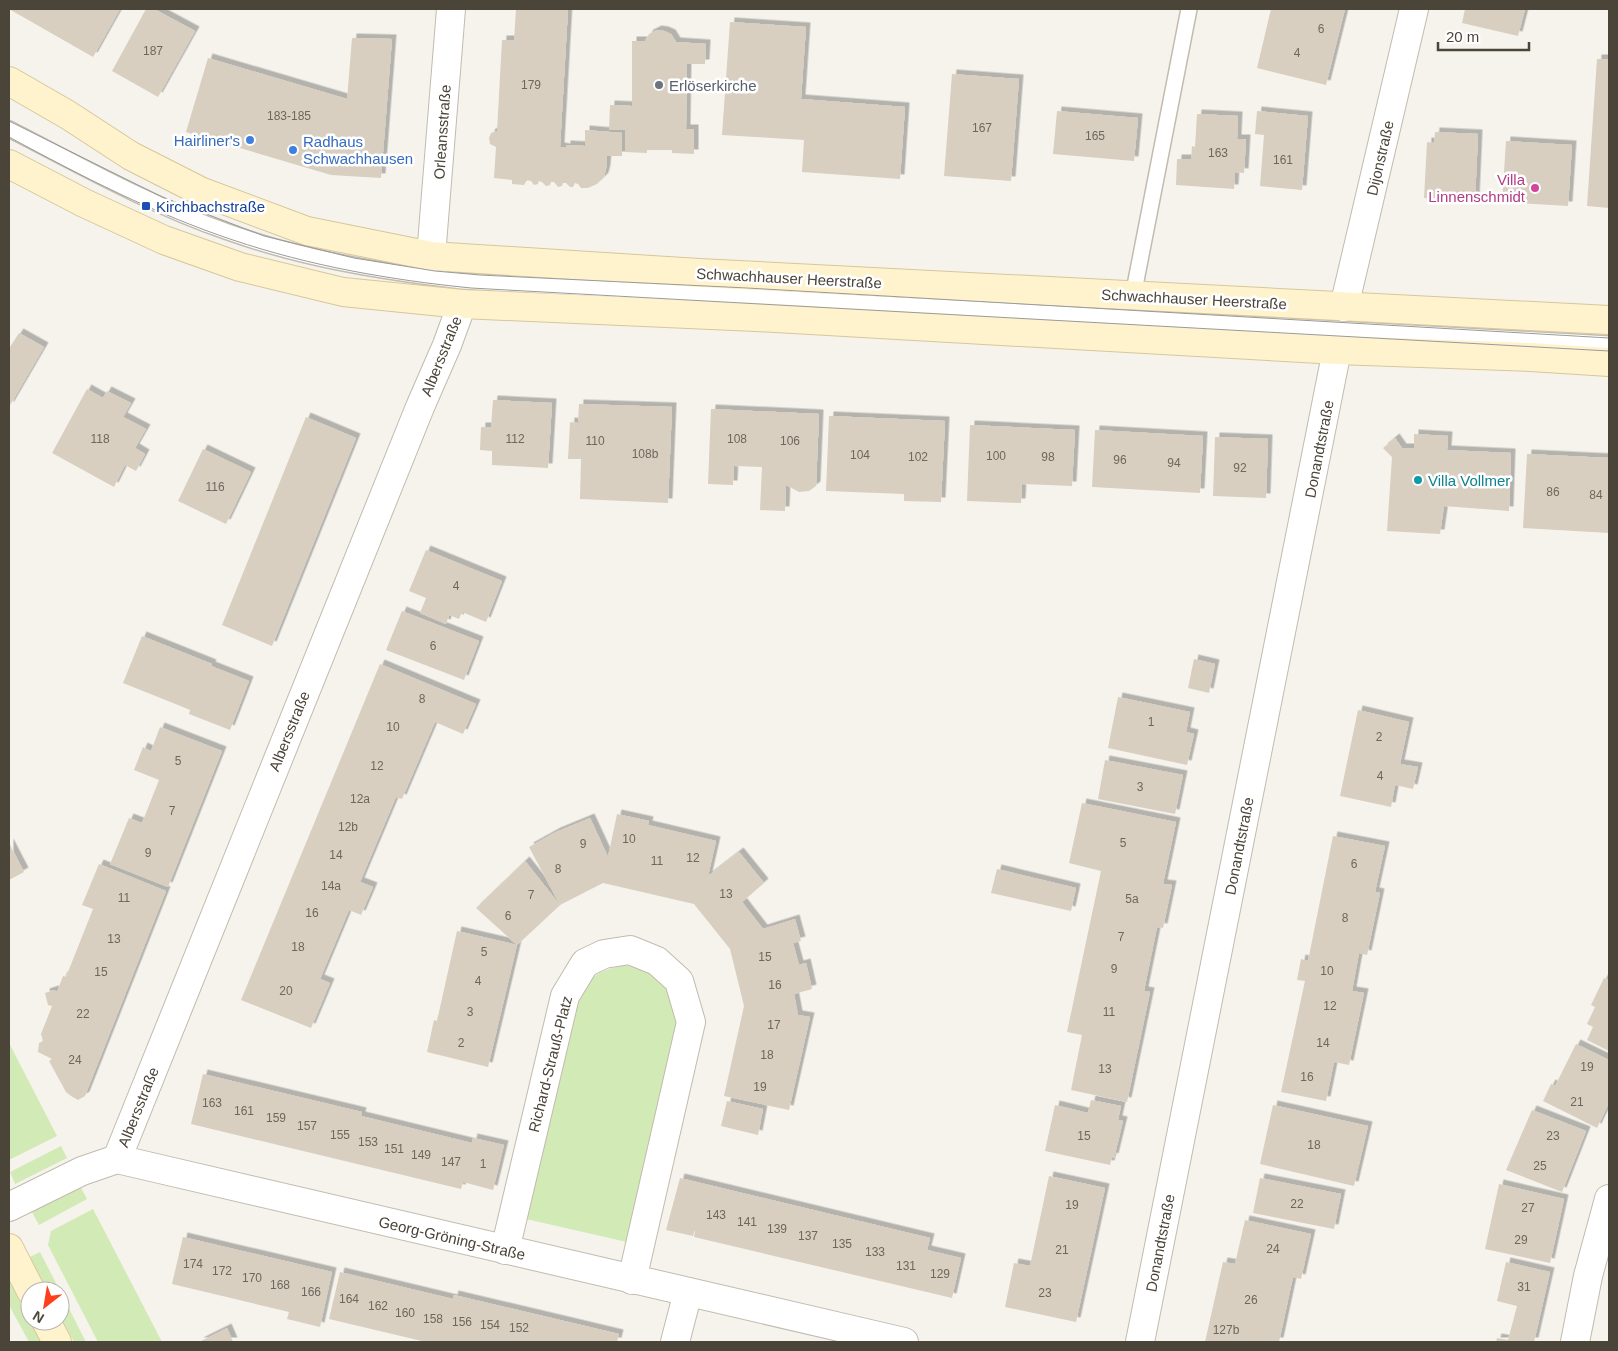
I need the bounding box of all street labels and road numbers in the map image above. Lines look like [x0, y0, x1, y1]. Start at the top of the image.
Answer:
street label: Orleansstraße [430, 84, 454, 180]
street label: Dijonstraße [1363, 119, 1397, 197]
street label: Schwachhauser Heerstraße [696, 265, 882, 291]
street label: Schwachhauser Heerstraße [1101, 286, 1287, 312]
street label: Albersstraße [417, 313, 465, 399]
street label: Donandtstraße [1301, 399, 1337, 499]
street label: Albersstraße [265, 688, 313, 774]
street label: Donandtstraße [1221, 796, 1257, 896]
street label: Richard-Strauß-Platz [525, 994, 575, 1134]
street label: Albersstraße [114, 1064, 162, 1150]
street label: Donandtstraße [1142, 1193, 1178, 1293]
street label: Georg-Gröning-Straße [377, 1213, 527, 1263]

